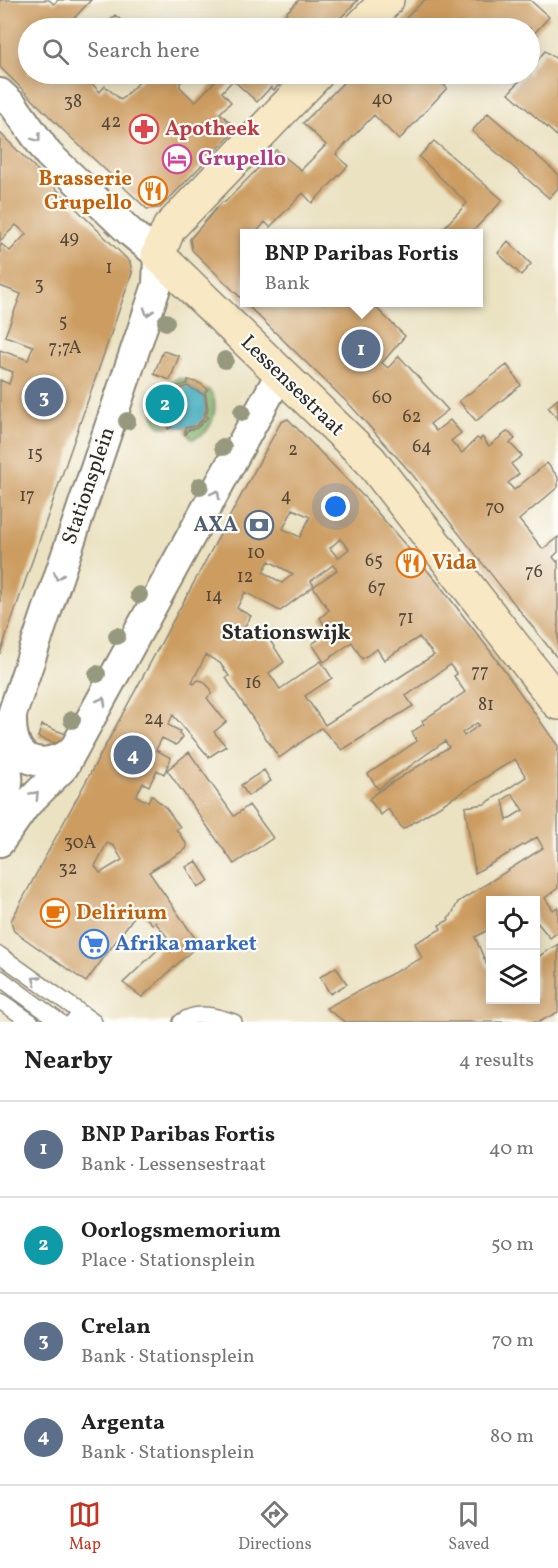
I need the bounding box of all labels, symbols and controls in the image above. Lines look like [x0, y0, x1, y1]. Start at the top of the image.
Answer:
search box [18, 18, 540, 84]
icon: search [39, 35, 72, 68]
text: Search here [87, 36, 200, 67]
house number: 40 [371, 87, 393, 112]
house number: 38 [64, 90, 82, 115]
house number: 42 [101, 110, 121, 135]
pharmacy icon: Apotheek [128, 113, 160, 145]
place label: Apotheek [165, 115, 260, 144]
one-way arrow [30, 132, 41, 143]
hotel icon: Grupello [161, 143, 193, 175]
place label: Grupello [198, 145, 286, 174]
place label: Brasserie Grupello [39, 165, 132, 218]
restaurant icon: Brasserie Grupello [137, 175, 169, 207]
house number: 49 [59, 226, 79, 251]
popup [240, 229, 483, 307]
text: BNP Paribas Fortis [264, 239, 459, 270]
house number: 1 [106, 256, 112, 281]
text: Bank [264, 270, 310, 298]
house number: 3 [34, 273, 44, 298]
one-way arrow [143, 306, 156, 317]
house number: 5 [59, 310, 67, 335]
pin: 1 [342, 326, 380, 372]
street label: Lessensestraat [234, 329, 350, 443]
house number: 7;7A [49, 336, 82, 361]
pin: 3 [24, 374, 63, 420]
pin: 2 [146, 382, 184, 426]
house number: 60 [372, 386, 392, 411]
house number: 62 [403, 405, 421, 430]
street label: Stationsplein [55, 423, 123, 549]
house number: 64 [412, 435, 432, 460]
house number: 2 [288, 438, 298, 463]
house number: 15 [27, 442, 43, 467]
house number: 17 [19, 484, 35, 509]
house number: 4 [281, 484, 291, 509]
one-way arrow [209, 489, 220, 500]
your location [321, 492, 350, 521]
house number: 70 [486, 496, 505, 521]
bank icon: AXA [243, 509, 275, 541]
place label: AXA [193, 511, 238, 540]
house number: 10 [247, 541, 265, 566]
restaurant icon: Vida [395, 547, 427, 579]
house number: 65 [365, 549, 383, 574]
place label: Vida [432, 549, 477, 578]
house number: 76 [525, 560, 543, 585]
house number: 12 [237, 565, 253, 590]
one-way arrow [53, 571, 65, 581]
house number: 67 [368, 576, 386, 601]
house number: 14 [205, 584, 223, 609]
house number: 71 [398, 606, 414, 631]
district label: Stationswijk [221, 618, 351, 649]
house number: 77 [471, 660, 489, 685]
house number: 16 [245, 671, 261, 696]
house number: 81 [478, 693, 494, 718]
one-way arrow [95, 697, 106, 707]
house number: 24 [144, 707, 164, 732]
pin: 4 [114, 732, 152, 777]
one-way arrow [27, 791, 38, 802]
house number: 30A [64, 831, 97, 856]
house number: 32 [59, 857, 77, 882]
map controls [486, 896, 540, 1004]
button: locate [486, 896, 540, 950]
cafe icon: Delirium [39, 897, 71, 929]
place label: Delirium [76, 899, 167, 928]
supermarket icon: Afrika market [78, 928, 110, 960]
place label: Afrika market [115, 930, 257, 959]
button: layers [486, 950, 540, 1004]
one-way arrow [31, 976, 42, 987]
text: Nearby [24, 1043, 113, 1079]
text: 4 results [459, 1047, 534, 1075]
text: BNP Paribas Fortis [81, 1120, 275, 1151]
text: 1 [39, 1135, 48, 1163]
text: 40 m [489, 1135, 534, 1163]
text: Bank · Lessensestraat [81, 1151, 266, 1179]
text: Oorlogsmemorium [81, 1216, 281, 1247]
text: 2 [38, 1231, 49, 1259]
text: 50 m [491, 1231, 534, 1259]
text: Place · Stationsplein [81, 1247, 255, 1275]
text: Crelan [81, 1312, 151, 1343]
text: 3 [38, 1327, 49, 1355]
text: 70 m [491, 1327, 534, 1355]
text: Bank · Stationsplein [81, 1343, 255, 1371]
text: Argenta [81, 1408, 165, 1439]
text: 4 [37, 1423, 50, 1451]
text: 80 m [490, 1423, 534, 1451]
text: Bank · Stationsplein [81, 1439, 255, 1467]
tab: Map [68, 1498, 101, 1556]
tab: Directions [238, 1498, 312, 1556]
tab: Saved [448, 1498, 490, 1556]

